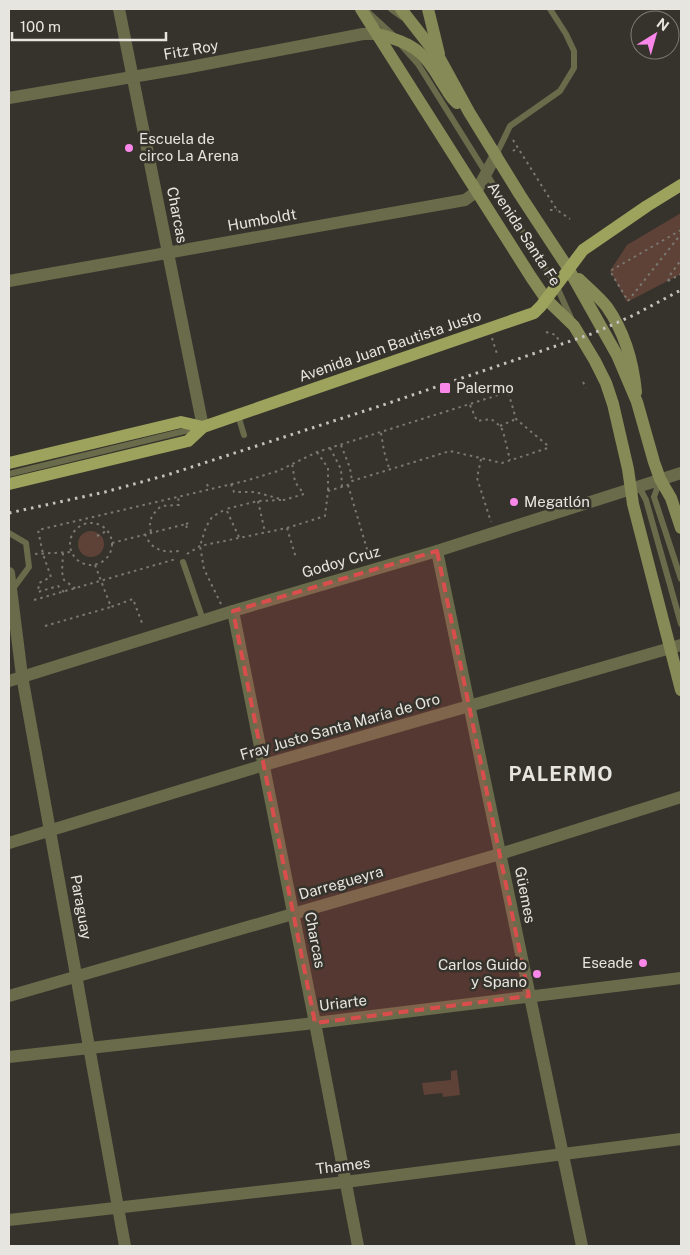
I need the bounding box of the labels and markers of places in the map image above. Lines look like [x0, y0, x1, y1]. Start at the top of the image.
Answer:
place label: Escuela de circo La Arena [139, 130, 239, 164]
marker: Escuela de circo La Arena [123, 142, 135, 154]
place label: Palermo [456, 379, 514, 396]
marker: Palermo [438, 381, 452, 395]
place label: Megatlón [524, 493, 590, 510]
marker: Megatlón [508, 496, 520, 508]
place label: Eseade [582, 954, 633, 971]
place label: Carlos Guido y Spano [438, 956, 527, 990]
marker: Eseade [637, 957, 649, 969]
marker: Carlos Guido y Spano [531, 968, 543, 980]

